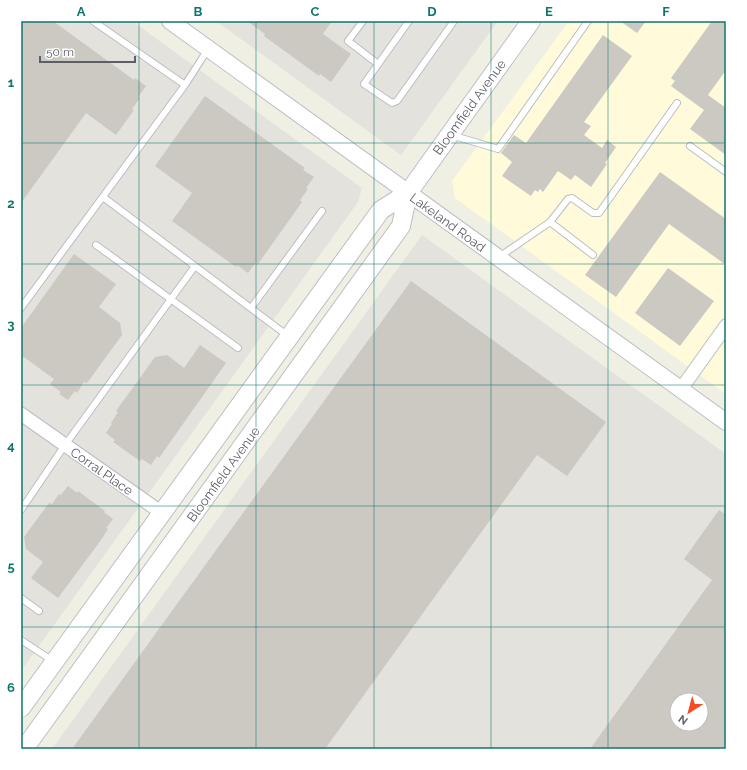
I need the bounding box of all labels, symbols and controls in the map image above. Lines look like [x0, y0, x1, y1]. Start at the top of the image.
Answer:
text: A [77, 4, 86, 19]
text: B [194, 4, 203, 19]
text: C [311, 4, 320, 19]
text: D [427, 4, 437, 19]
text: E [545, 4, 553, 19]
text: F [662, 4, 670, 19]
scale bar [40, 38, 135, 64]
text: 50 m [46, 45, 74, 59]
street label: Bloomfield Avenue [430, 57, 509, 158]
text: 1 [8, 75, 15, 90]
street label: Lakeland Road [407, 190, 488, 255]
text: 2 [7, 196, 15, 211]
text: 3 [7, 317, 15, 332]
street label: Bloomfield Avenue [184, 424, 263, 525]
text: 4 [7, 438, 15, 453]
street label: Corral Place [68, 444, 136, 499]
text: 5 [7, 559, 15, 574]
text: 6 [7, 680, 15, 695]
north arrow [669, 692, 709, 732]
text: N [676, 712, 691, 727]

